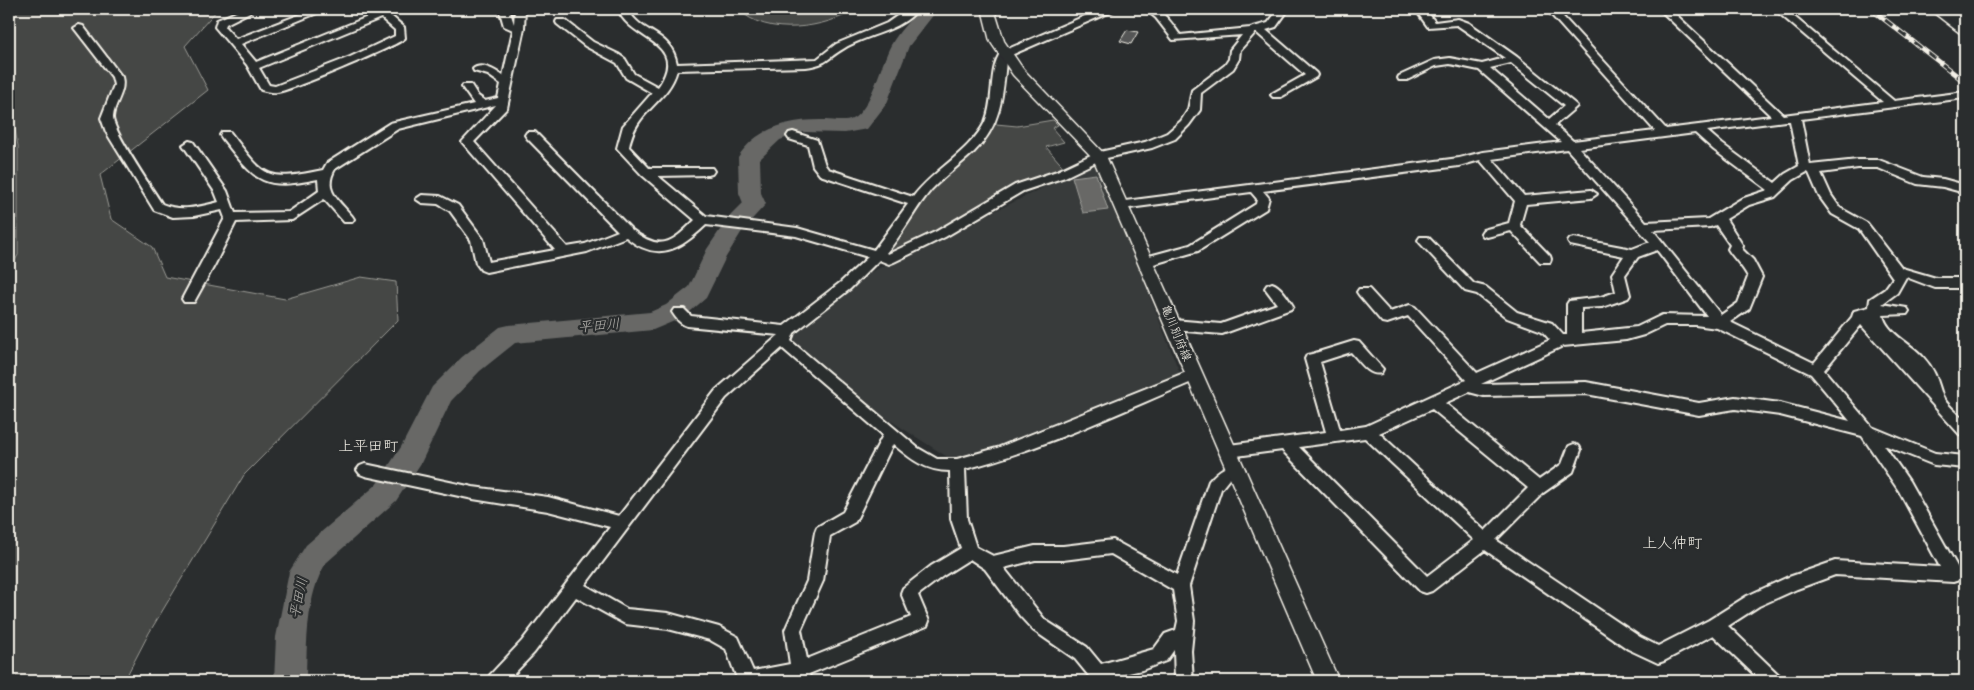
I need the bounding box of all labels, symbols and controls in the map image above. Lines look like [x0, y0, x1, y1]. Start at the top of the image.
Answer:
street label: 亀川別府線 [1156, 302, 1196, 364]
water label: 平田川 [577, 313, 621, 339]
district label: 上平田町 [338, 435, 399, 459]
district label: 上人仲町 [1642, 532, 1703, 556]
water label: 平田川 [284, 575, 314, 621]

